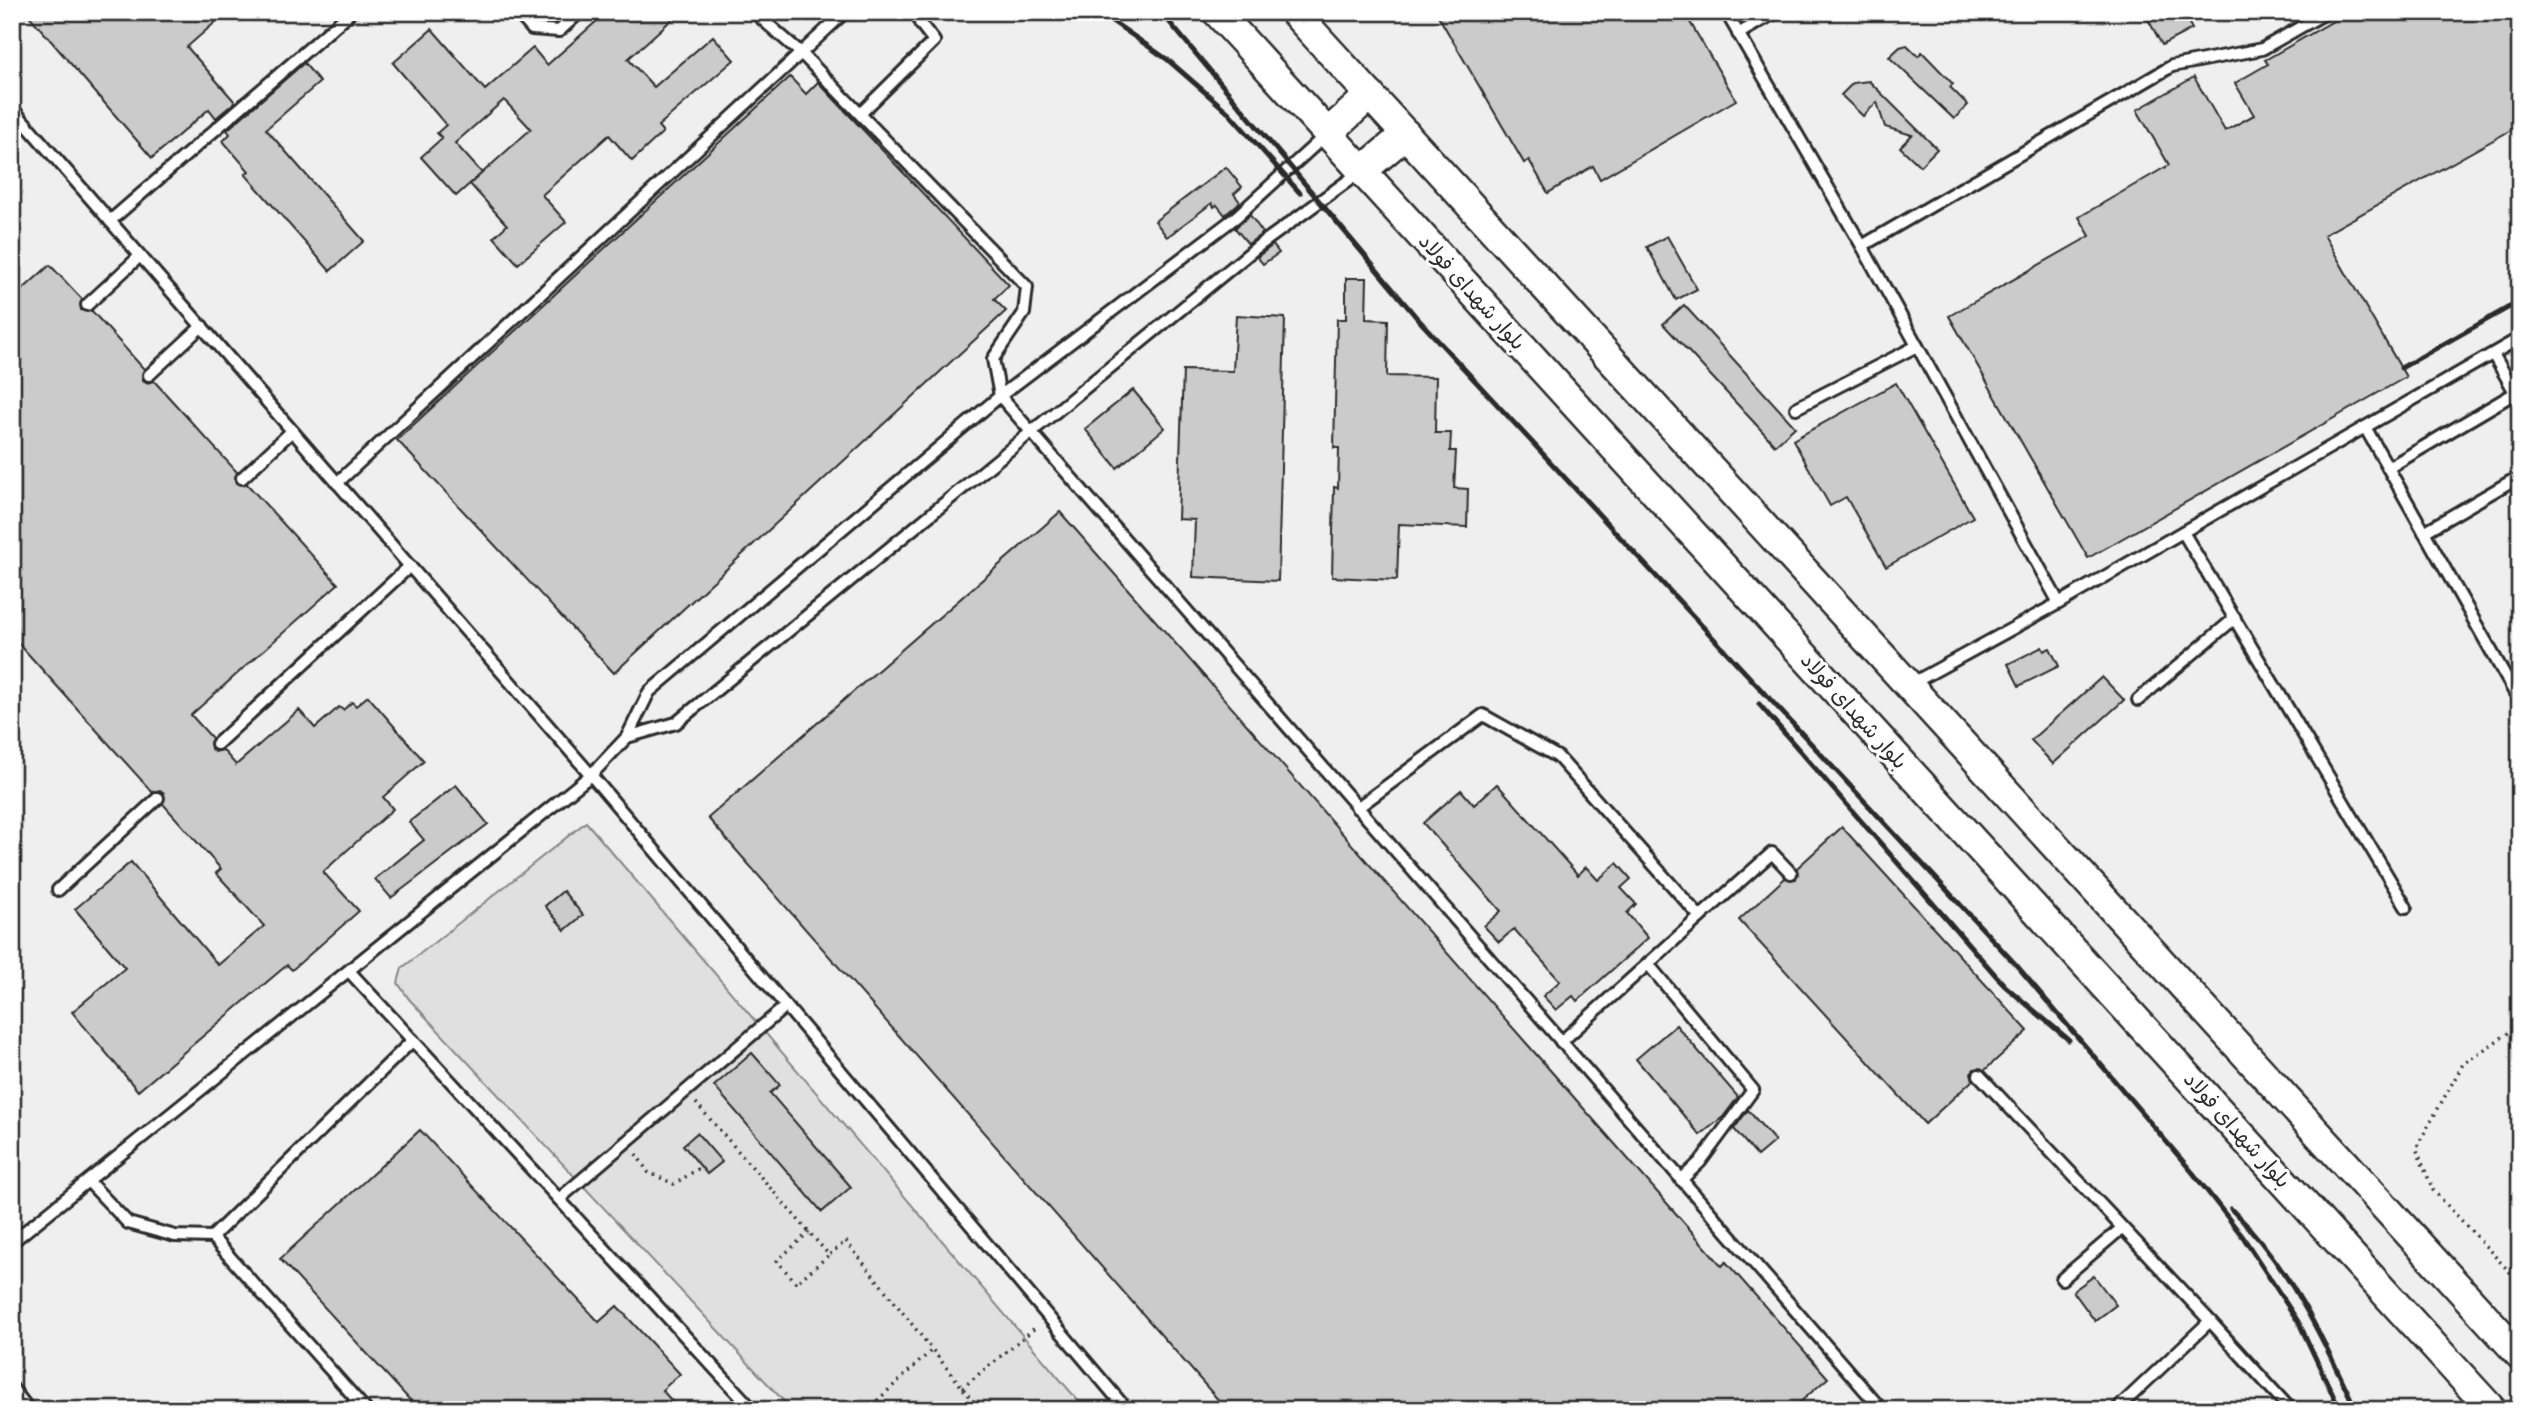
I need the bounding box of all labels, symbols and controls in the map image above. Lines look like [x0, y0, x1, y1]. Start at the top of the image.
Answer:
street label: بلوار شهدای فولاد [1408, 224, 1536, 360]
street label: بلوار شهدای فولاد [1790, 643, 1918, 779]
street label: بلوار شهدای فولاد [2173, 1062, 2301, 1198]

